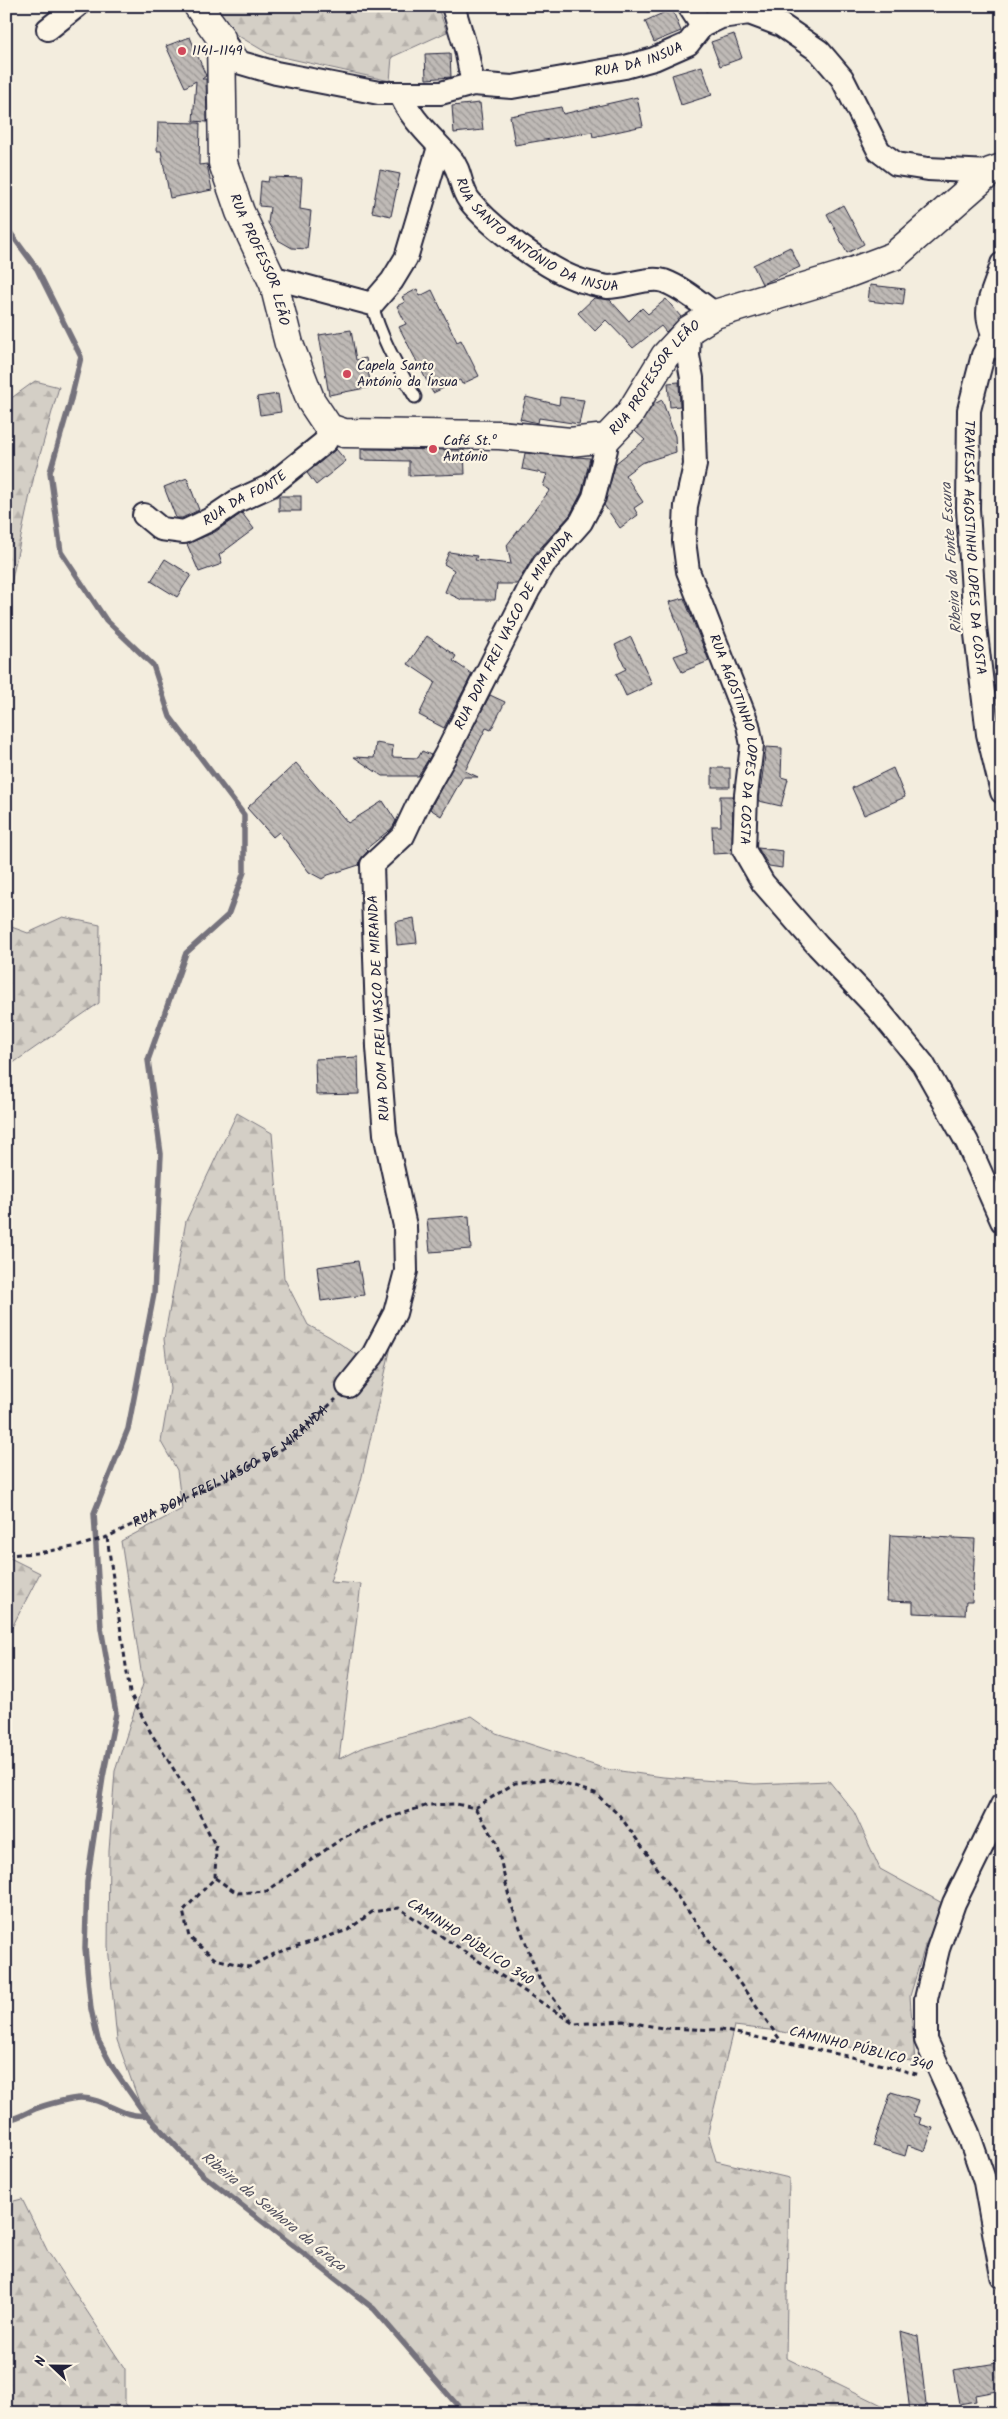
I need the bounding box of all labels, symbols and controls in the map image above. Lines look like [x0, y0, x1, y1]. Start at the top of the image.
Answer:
street label: RUA DA INSUA [593, 36, 687, 83]
place label: 1141-1149 [192, 40, 243, 62]
marker: 1141-1149 [176, 45, 188, 57]
street label: RUA SANTO ANTÓNIO DA INSUA [450, 175, 620, 298]
street label: RUA PROFESSOR LEÃO [223, 191, 295, 328]
street label: RUA PROFESSOR LEÃO [604, 314, 705, 441]
place label: Capela Santo António da Ínsua [357, 355, 458, 393]
marker: Capela Santo António da Ínsua [341, 368, 353, 380]
street label: TRAVESSA AGOSTINHO LOPES DA COSTA [957, 420, 992, 676]
place label: Café St.º António [443, 430, 497, 468]
marker: Café St.º António [427, 443, 439, 455]
street label: RUA DA FONTE [199, 465, 293, 532]
water label: Ribeira da Fonte Escura [935, 481, 969, 634]
street label: RUA DOM FREI VASCO DE MIRANDA [449, 526, 579, 734]
street label: RUA AGOSTINHO LOPES DA COSTA [703, 631, 763, 845]
street label: RUA DOM FREI VASCO DE MIRANDA [362, 894, 396, 1122]
street label: RUA DOM FREI VASCO DE MIRANDA [129, 1400, 334, 1534]
street label: CAMINHO PÚBLICO 340 [402, 1893, 538, 1991]
street label: CAMINHO PÚBLICO 340 [787, 2020, 935, 2078]
water label: Ribeira da Senhora da Graça [195, 2146, 351, 2279]
north arrow [28, 2342, 78, 2392]
text: N [29, 2353, 53, 2370]

